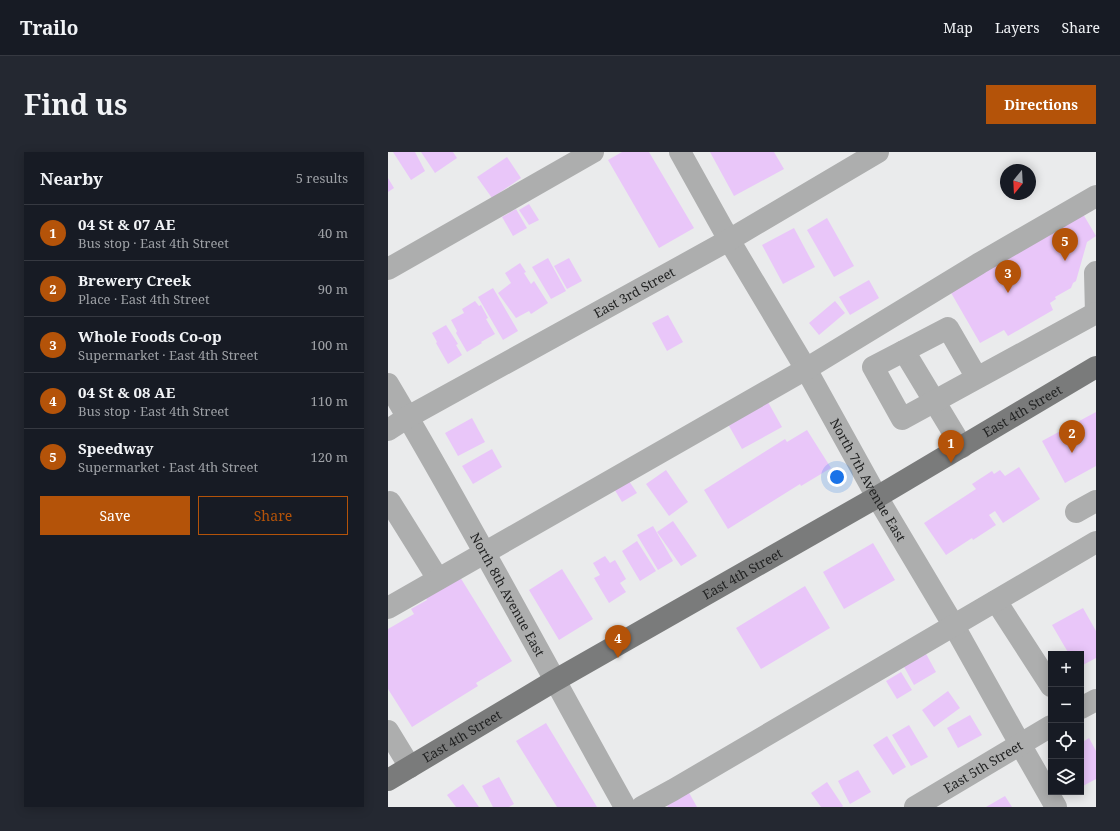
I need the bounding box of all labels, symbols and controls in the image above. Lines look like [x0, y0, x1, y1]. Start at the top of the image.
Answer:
text: Trailo [20, 15, 78, 41]
text: Map [943, 18, 973, 37]
text: Layers [995, 18, 1040, 37]
text: Share [1062, 18, 1100, 37]
text: Find us [24, 85, 128, 123]
button: Directions [986, 85, 1096, 124]
north arrow [1000, 164, 1036, 200]
text: Nearby [40, 167, 103, 190]
text: 5 results [296, 169, 348, 187]
text: 04 St & 07 AE [78, 214, 175, 234]
text: 1 [49, 224, 57, 242]
text: 40 m [318, 224, 348, 242]
pin: 5 [1052, 228, 1078, 261]
text: Bus stop · East 4th Street [78, 234, 229, 252]
pin: 3 [995, 260, 1021, 293]
street label: East 3rd Street [590, 262, 678, 322]
text: Brewery Creek [78, 270, 191, 290]
text: 2 [49, 280, 57, 298]
text: 90 m [318, 280, 348, 298]
text: Place · East 4th Street [78, 290, 210, 308]
text: Whole Foods Co-op [78, 326, 222, 346]
text: 3 [49, 336, 57, 354]
text: 100 m [311, 336, 348, 354]
text: Supermarket · East 4th Street [78, 346, 258, 364]
street label: East 4th Street [979, 380, 1066, 441]
text: 04 St & 08 AE [78, 382, 175, 402]
text: 4 [49, 392, 57, 410]
text: 110 m [311, 392, 348, 410]
text: Bus stop · East 4th Street [78, 402, 229, 420]
street label: North 7th Avenue East [826, 415, 911, 545]
pin: 2 [1059, 420, 1085, 453]
pin: 1 [938, 430, 964, 463]
text: Speedway [78, 438, 153, 458]
text: 5 [49, 448, 57, 466]
text: 120 m [311, 448, 348, 466]
text: Supermarket · East 4th Street [78, 458, 258, 476]
your location [827, 467, 847, 487]
button: Save [40, 496, 190, 535]
button: Share [198, 496, 348, 535]
street label: North 8th Avenue East [466, 529, 549, 660]
street label: East 4th Street [699, 544, 786, 604]
pin: 4 [605, 625, 631, 658]
map controls [1048, 651, 1084, 795]
button: + [1048, 651, 1084, 687]
button: − [1048, 687, 1084, 723]
street label: East 4th Street [419, 705, 505, 766]
button: locate [1048, 723, 1084, 759]
street label: East 5th Street [940, 736, 1026, 797]
button: layers [1048, 759, 1084, 795]

